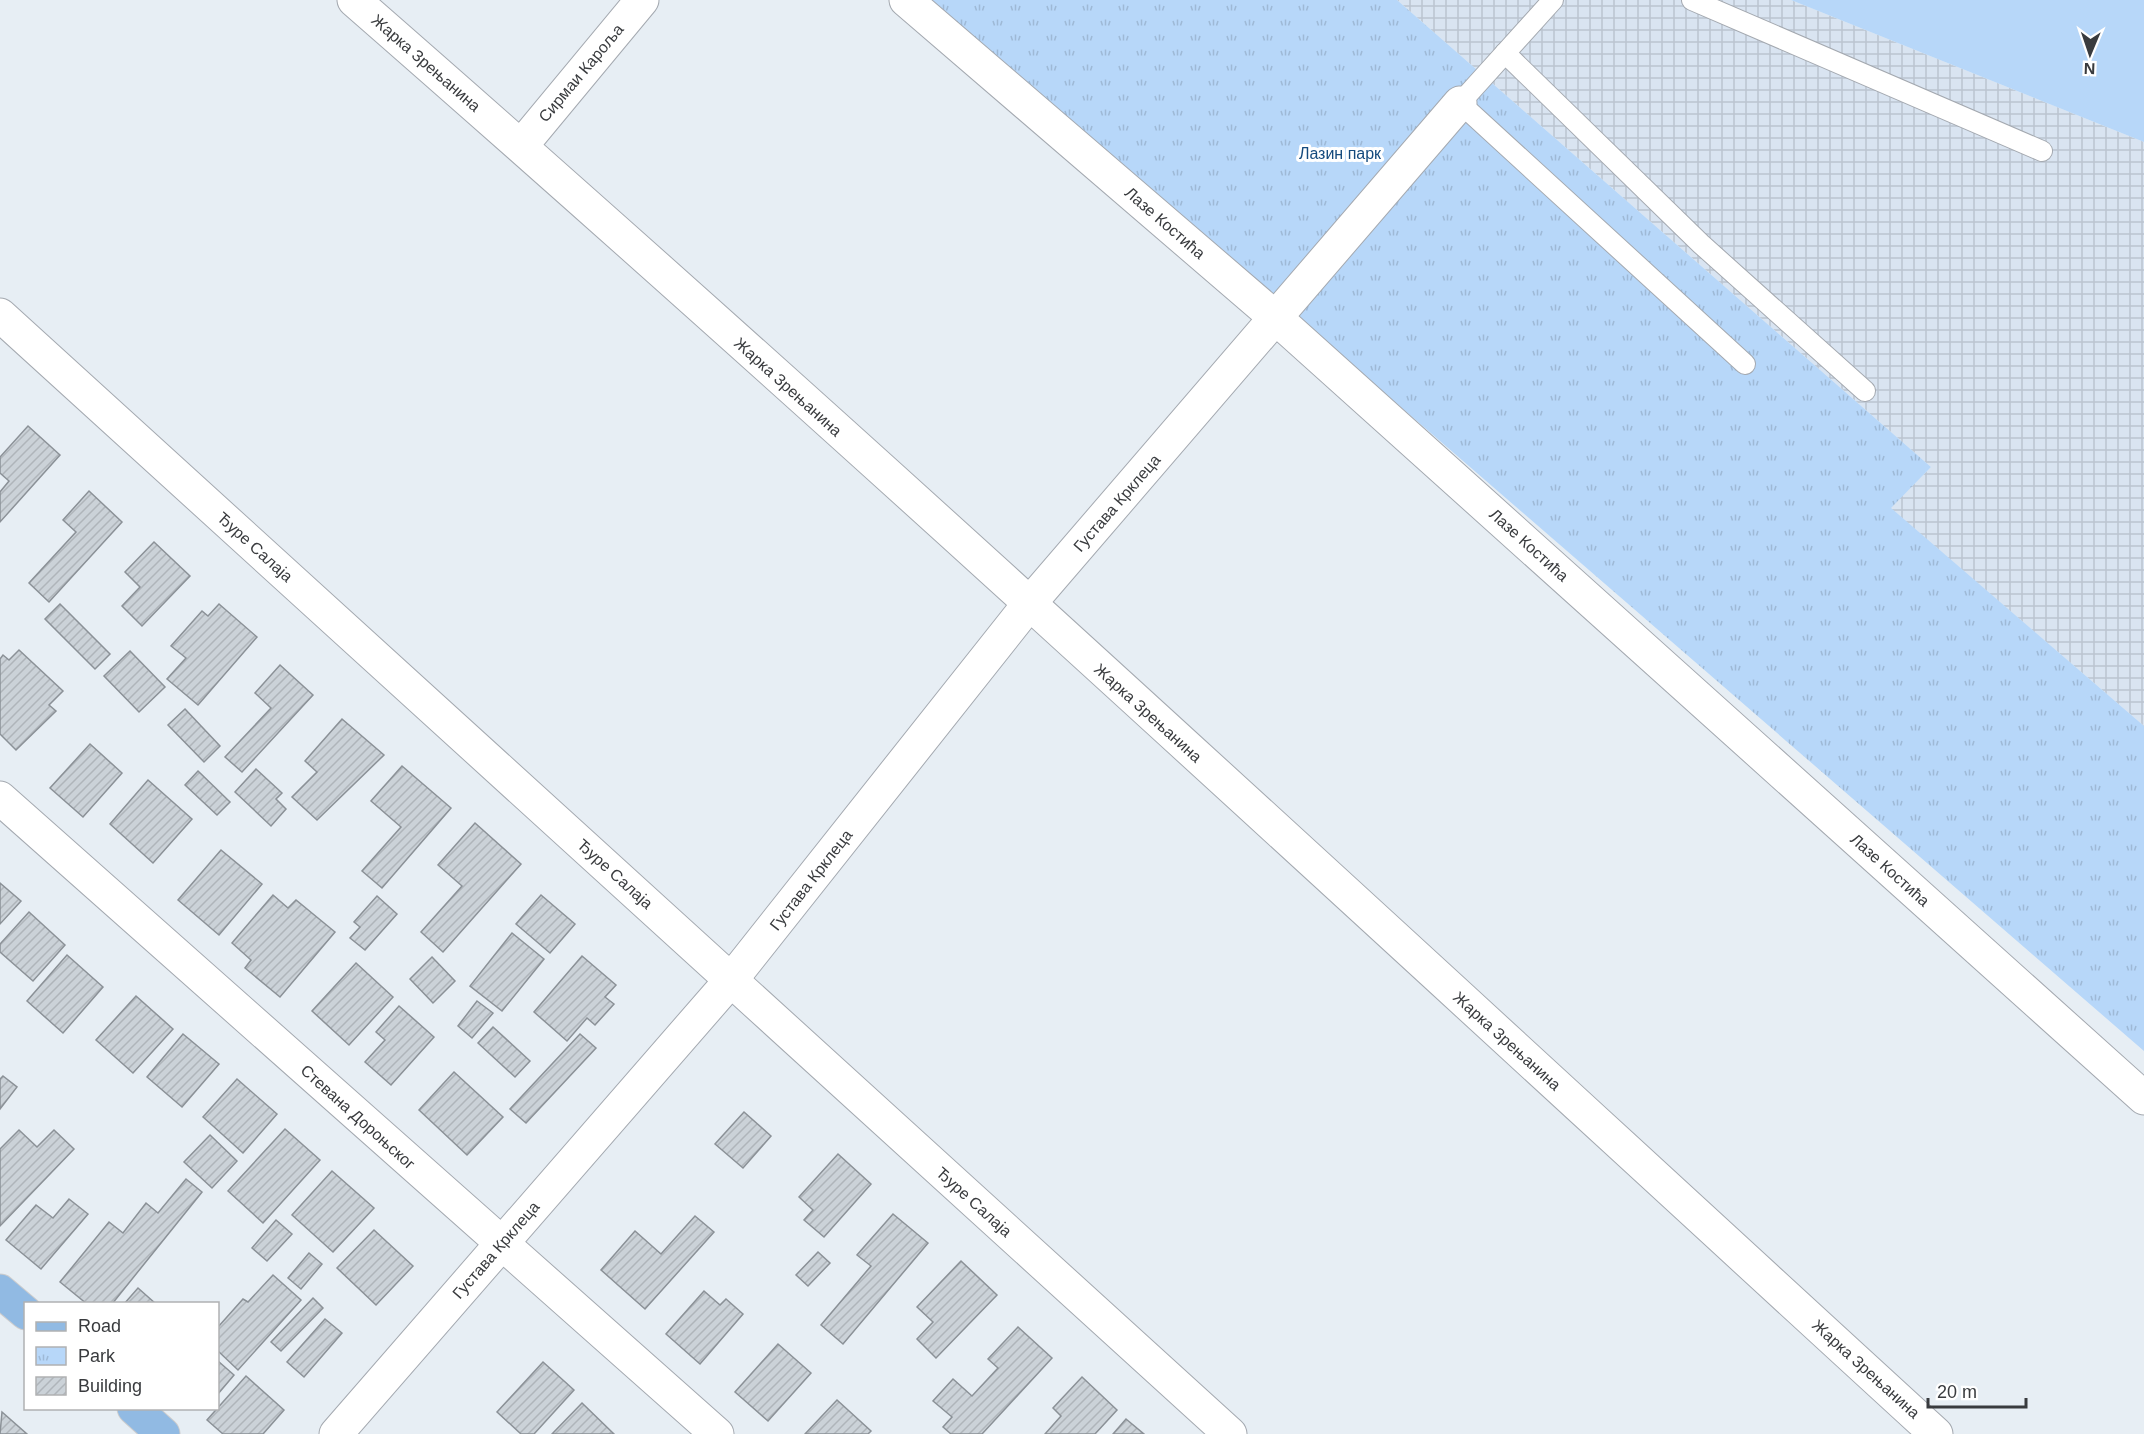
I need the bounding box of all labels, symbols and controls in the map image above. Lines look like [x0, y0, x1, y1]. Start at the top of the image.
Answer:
street label: Жарка Зрењанина [368, 11, 484, 115]
street label: Сирмаи Кароља [535, 21, 627, 125]
north arrow [2060, 24, 2120, 84]
text: N [2083, 60, 2096, 77]
park label: Лазин парк [1299, 145, 1382, 162]
street label: Лазе Костића [1122, 184, 1208, 262]
street label: Жарка Зрењанина [731, 334, 845, 440]
street label: Густава Крклеца [1070, 451, 1164, 555]
street label: Лазе Костића [1486, 505, 1572, 585]
street label: Ђуре Салаја [214, 509, 296, 585]
street label: Жарка Зрењанина [1091, 660, 1205, 766]
street label: Густава Крклеца [766, 826, 856, 934]
street label: Лазе Костића [1847, 830, 1933, 910]
street label: Ђуре Салаја [574, 836, 656, 912]
street label: Жарка Зрењанина [1450, 988, 1564, 1094]
street label: Стевана Дороњског [297, 1061, 419, 1173]
street label: Ђуре Салаја [933, 1164, 1015, 1240]
street label: Густава Крклеца [449, 1198, 543, 1302]
legend [24, 1302, 219, 1410]
text: Road [78, 1316, 121, 1336]
street label: Жарка Зрењанина [1809, 1316, 1923, 1422]
text: Park [78, 1346, 116, 1366]
scale bar [1928, 1371, 2026, 1409]
text: Building [78, 1376, 142, 1396]
text: 20 m [1937, 1382, 1977, 1402]

